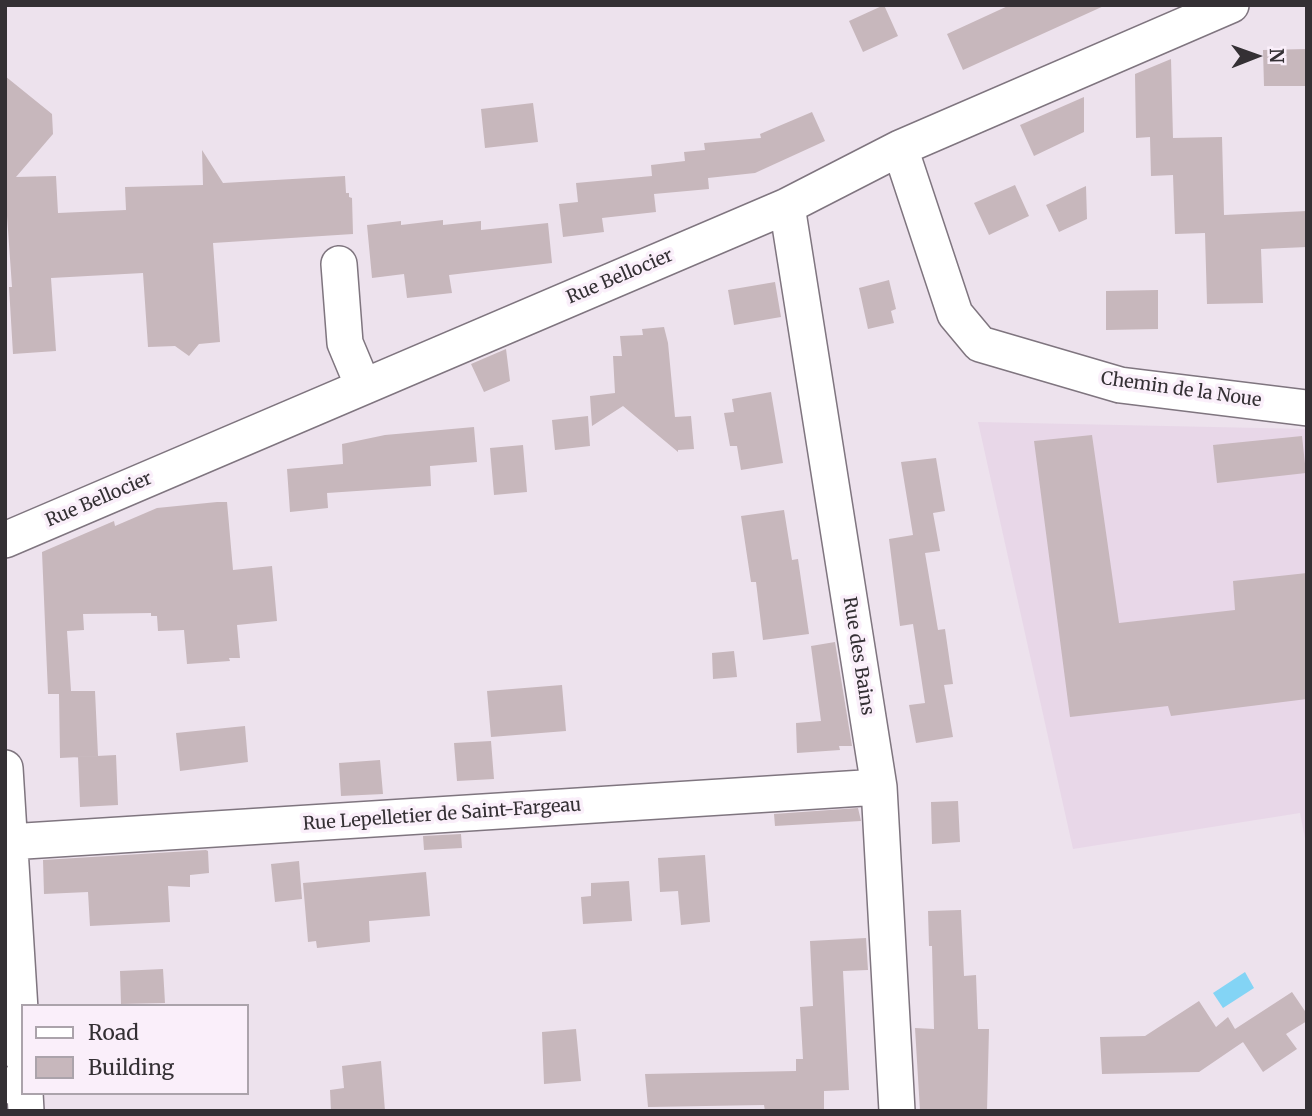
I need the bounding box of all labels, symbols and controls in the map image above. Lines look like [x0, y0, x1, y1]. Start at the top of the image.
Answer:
north arrow [1221, 21, 1291, 91]
text: N [1265, 48, 1289, 63]
street label: Rue Bellocier [564, 245, 676, 309]
street label: Chemin de la Noue [1099, 368, 1263, 412]
street label: Rue Bellocier [43, 468, 155, 532]
street label: Rue des Bains [838, 595, 878, 717]
street label: Rue Lepelletier de Saint-Fargeau [302, 795, 582, 835]
legend [21, 1004, 248, 1095]
text: Road [88, 1019, 139, 1046]
text: Building [88, 1054, 174, 1081]

